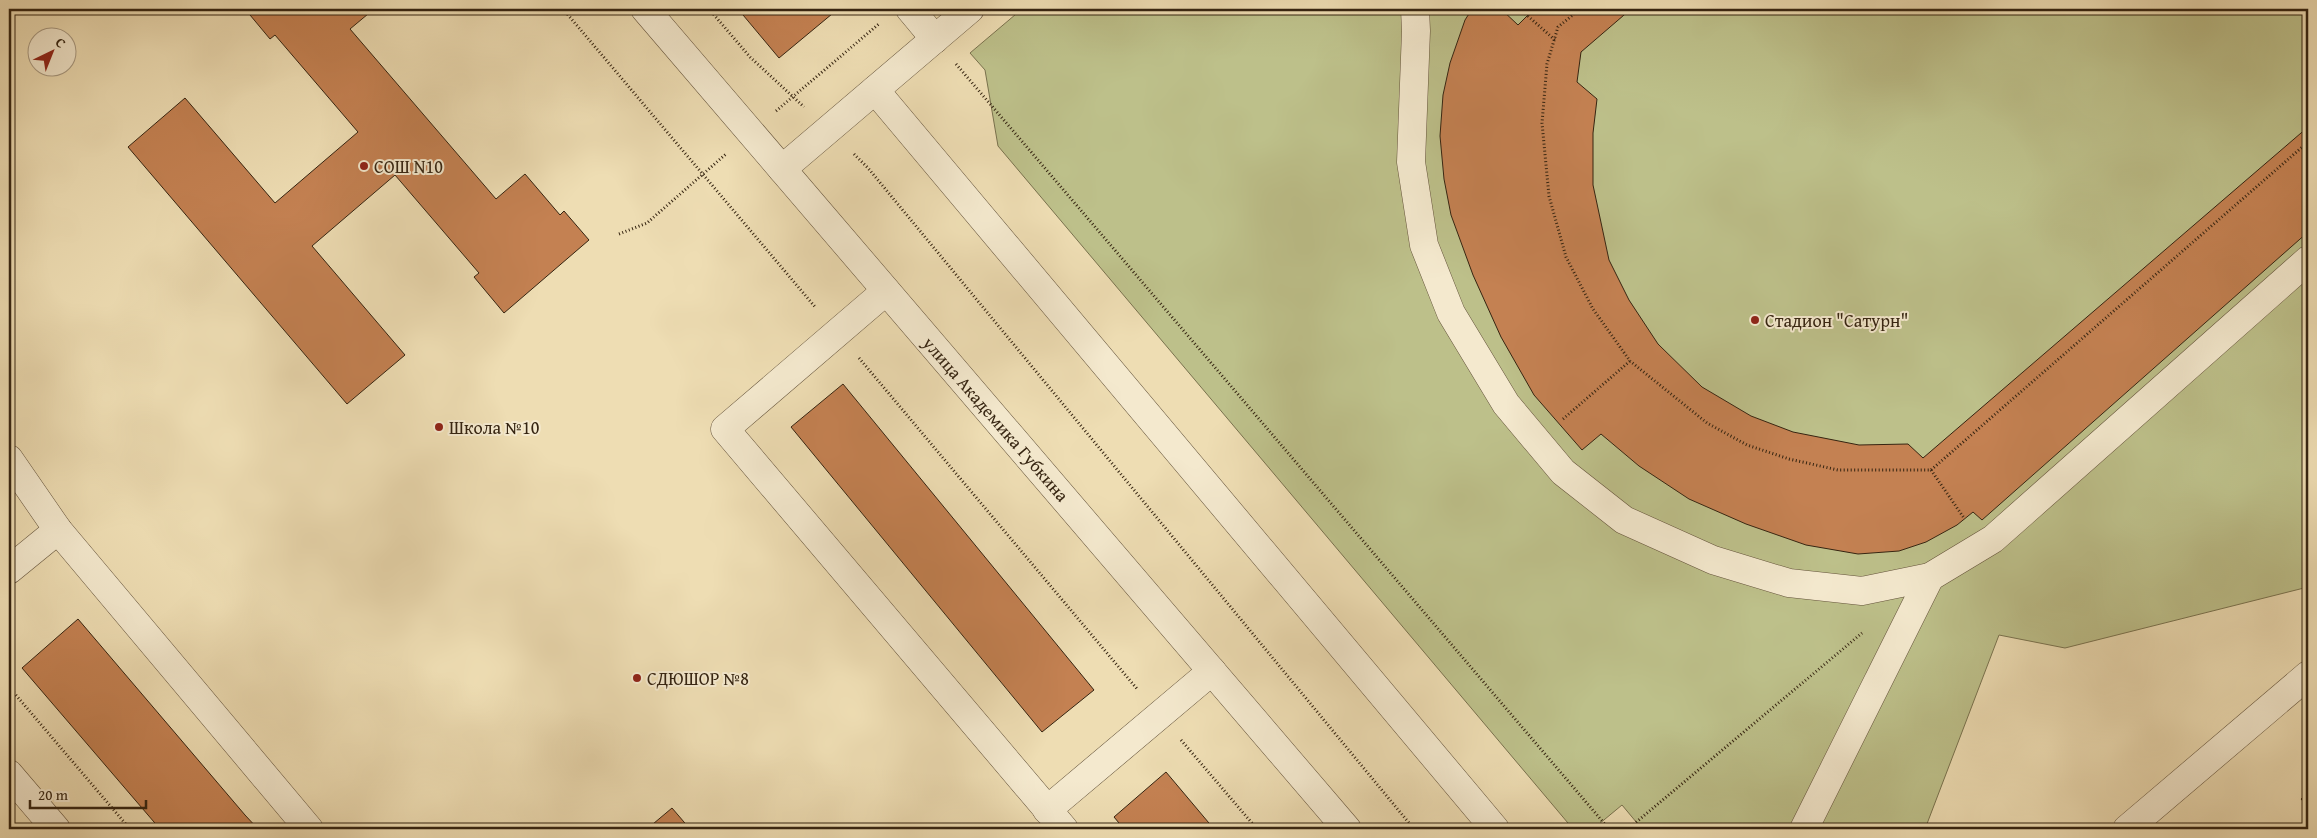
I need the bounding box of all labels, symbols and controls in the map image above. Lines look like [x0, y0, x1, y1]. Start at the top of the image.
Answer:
north arrow [28, 28, 78, 78]
text: С [51, 32, 71, 53]
place label: СОШ N10 [374, 153, 443, 180]
marker: СОШ N10 [358, 160, 370, 172]
place label: Стадион "Сатурн" [1765, 307, 1908, 334]
marker: Стадион "Сатурн" [1749, 314, 1761, 326]
street label: улица Академика Губкина [916, 330, 1076, 508]
place label: Школа №10 [449, 414, 540, 441]
marker: Школа №10 [433, 421, 445, 433]
place label: СДЮШОР №8 [647, 665, 749, 692]
marker: СДЮШОР №8 [631, 672, 643, 684]
scale bar [30, 778, 146, 810]
text: 20 m [38, 784, 69, 805]

